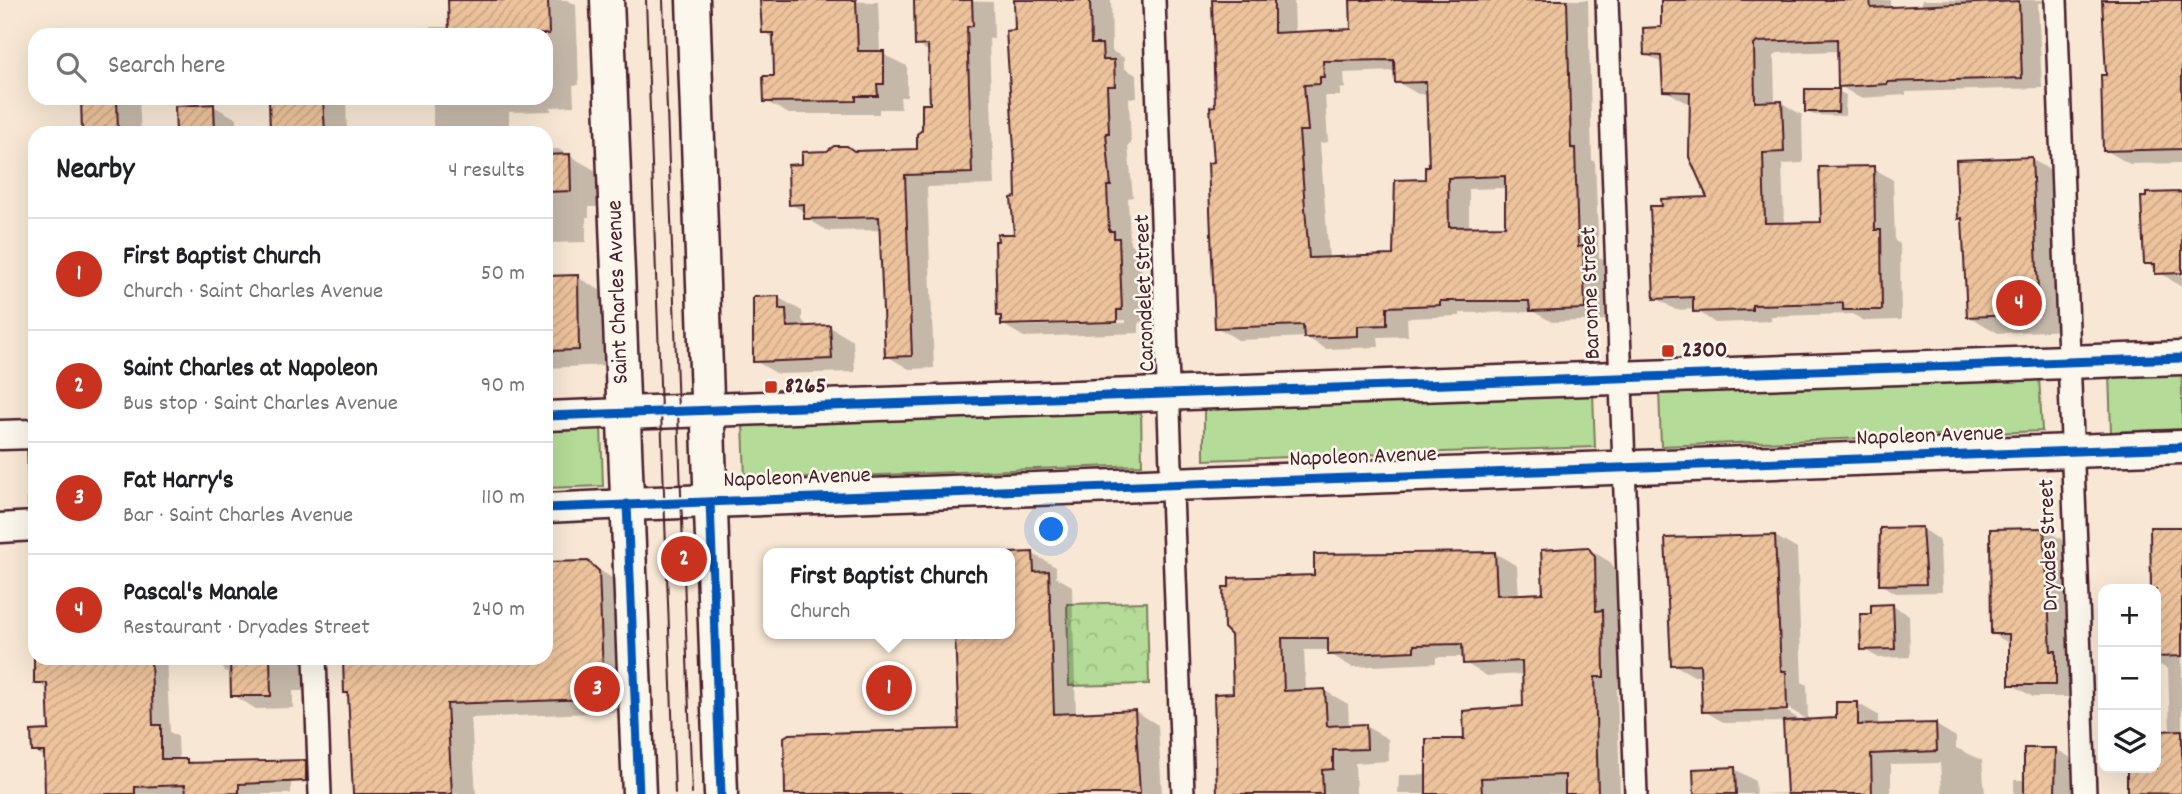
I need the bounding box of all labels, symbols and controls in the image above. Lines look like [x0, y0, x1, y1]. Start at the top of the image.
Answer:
search box [28, 28, 553, 105]
icon: search [52, 48, 90, 86]
text: Search here [108, 48, 226, 85]
text: Nearby [56, 150, 134, 193]
text: 4 results [448, 155, 525, 188]
street label: Saint Charles Avenue [599, 199, 639, 385]
street label: Carondelet Street [1127, 214, 1165, 372]
street label: Baronne Street [1573, 226, 1611, 360]
text: First Baptist Church [123, 239, 321, 276]
text: 1 [76, 258, 82, 291]
text: 50 m [481, 258, 525, 291]
text: Church · Saint Charles Avenue [123, 276, 383, 309]
pin: 4 [1996, 277, 2042, 329]
place label: 2300 [1682, 335, 1727, 368]
marker: 2300 [1660, 343, 1676, 359]
text: Saint Charles at Napoleon [123, 351, 378, 388]
text: 2 [74, 370, 84, 403]
text: 90 m [481, 370, 525, 403]
place label: 8265 [785, 371, 826, 404]
marker: 8265 [763, 379, 779, 395]
text: Bus stop · Saint Charles Avenue [123, 388, 398, 421]
street label: Napoleon Avenue [1856, 418, 2004, 456]
street label: Napoleon Avenue [1289, 439, 1437, 477]
street label: Napoleon Avenue [723, 460, 871, 498]
text: Fat Harry's [123, 463, 234, 500]
street label: Dryades Street [2031, 478, 2069, 612]
text: 3 [74, 482, 84, 515]
text: 110 m [481, 482, 525, 515]
text: Bar · Saint Charles Avenue [123, 500, 353, 533]
your location [1034, 512, 1068, 546]
pin: 2 [661, 533, 707, 585]
popup [763, 548, 1015, 639]
text: First Baptist Church [790, 559, 988, 596]
text: Pascal's Manale [123, 575, 278, 612]
map controls [2098, 584, 2161, 773]
button: + [2098, 584, 2161, 647]
text: 4 [74, 594, 84, 627]
text: 240 m [472, 594, 525, 627]
text: Church [790, 596, 850, 629]
text: Restaurant · Dryades Street [123, 612, 370, 645]
button: − [2098, 647, 2161, 710]
pin: 1 [866, 662, 912, 714]
pin: 3 [574, 663, 620, 715]
button: layers [2098, 710, 2161, 773]

